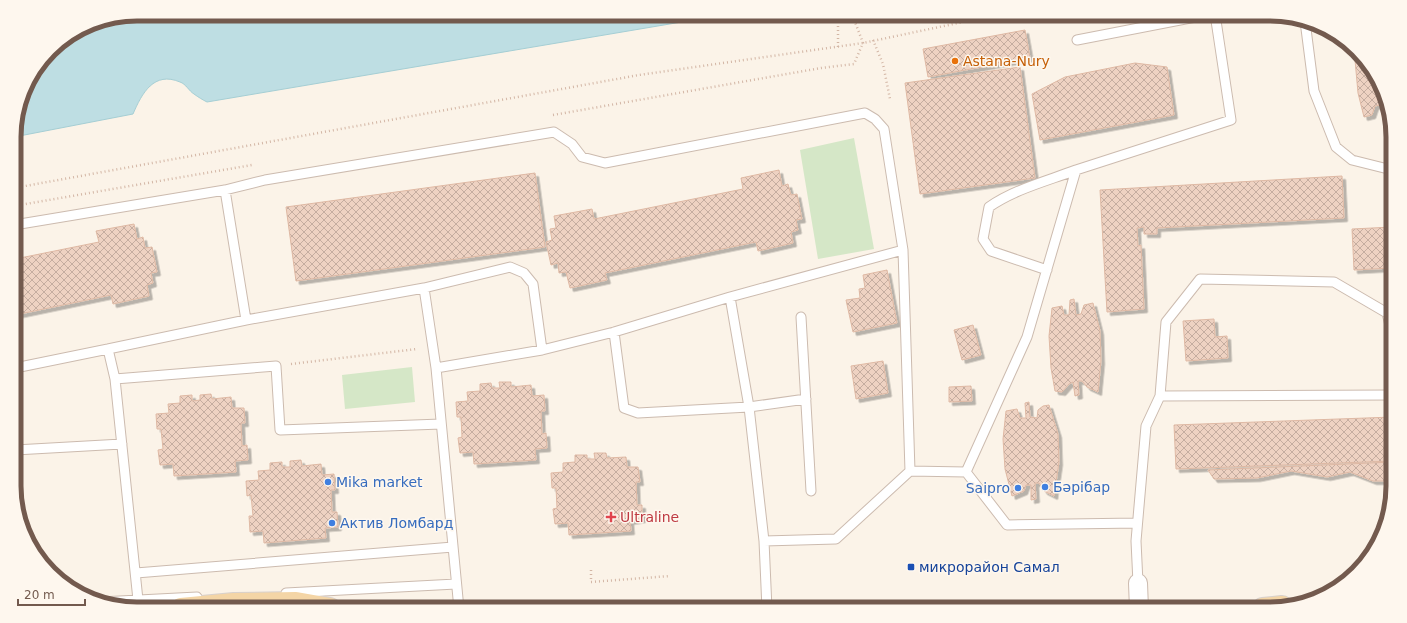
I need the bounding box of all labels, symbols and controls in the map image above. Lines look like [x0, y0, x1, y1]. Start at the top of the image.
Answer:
place label: Astana-Nury [963, 53, 1050, 69]
marker: Astana-Nury [950, 56, 960, 66]
place label: Mika market [336, 474, 423, 490]
marker: Mika market [323, 477, 333, 487]
place label: Бәрібар [1053, 479, 1110, 495]
place label: Saipro [966, 480, 1010, 496]
marker: Бәрібар [1040, 482, 1050, 492]
marker: Saipro [1013, 483, 1023, 493]
place label: Ultraline [620, 509, 679, 525]
marker: Ultraline [605, 511, 617, 523]
place label: Актив Ломбард [340, 515, 453, 531]
marker: Актив Ломбард [327, 518, 337, 528]
place label: микрорайон Самал [919, 559, 1060, 575]
marker: микрорайон Самал [906, 562, 916, 572]
scale bar [18, 581, 85, 607]
text: 20 m [24, 588, 55, 602]

